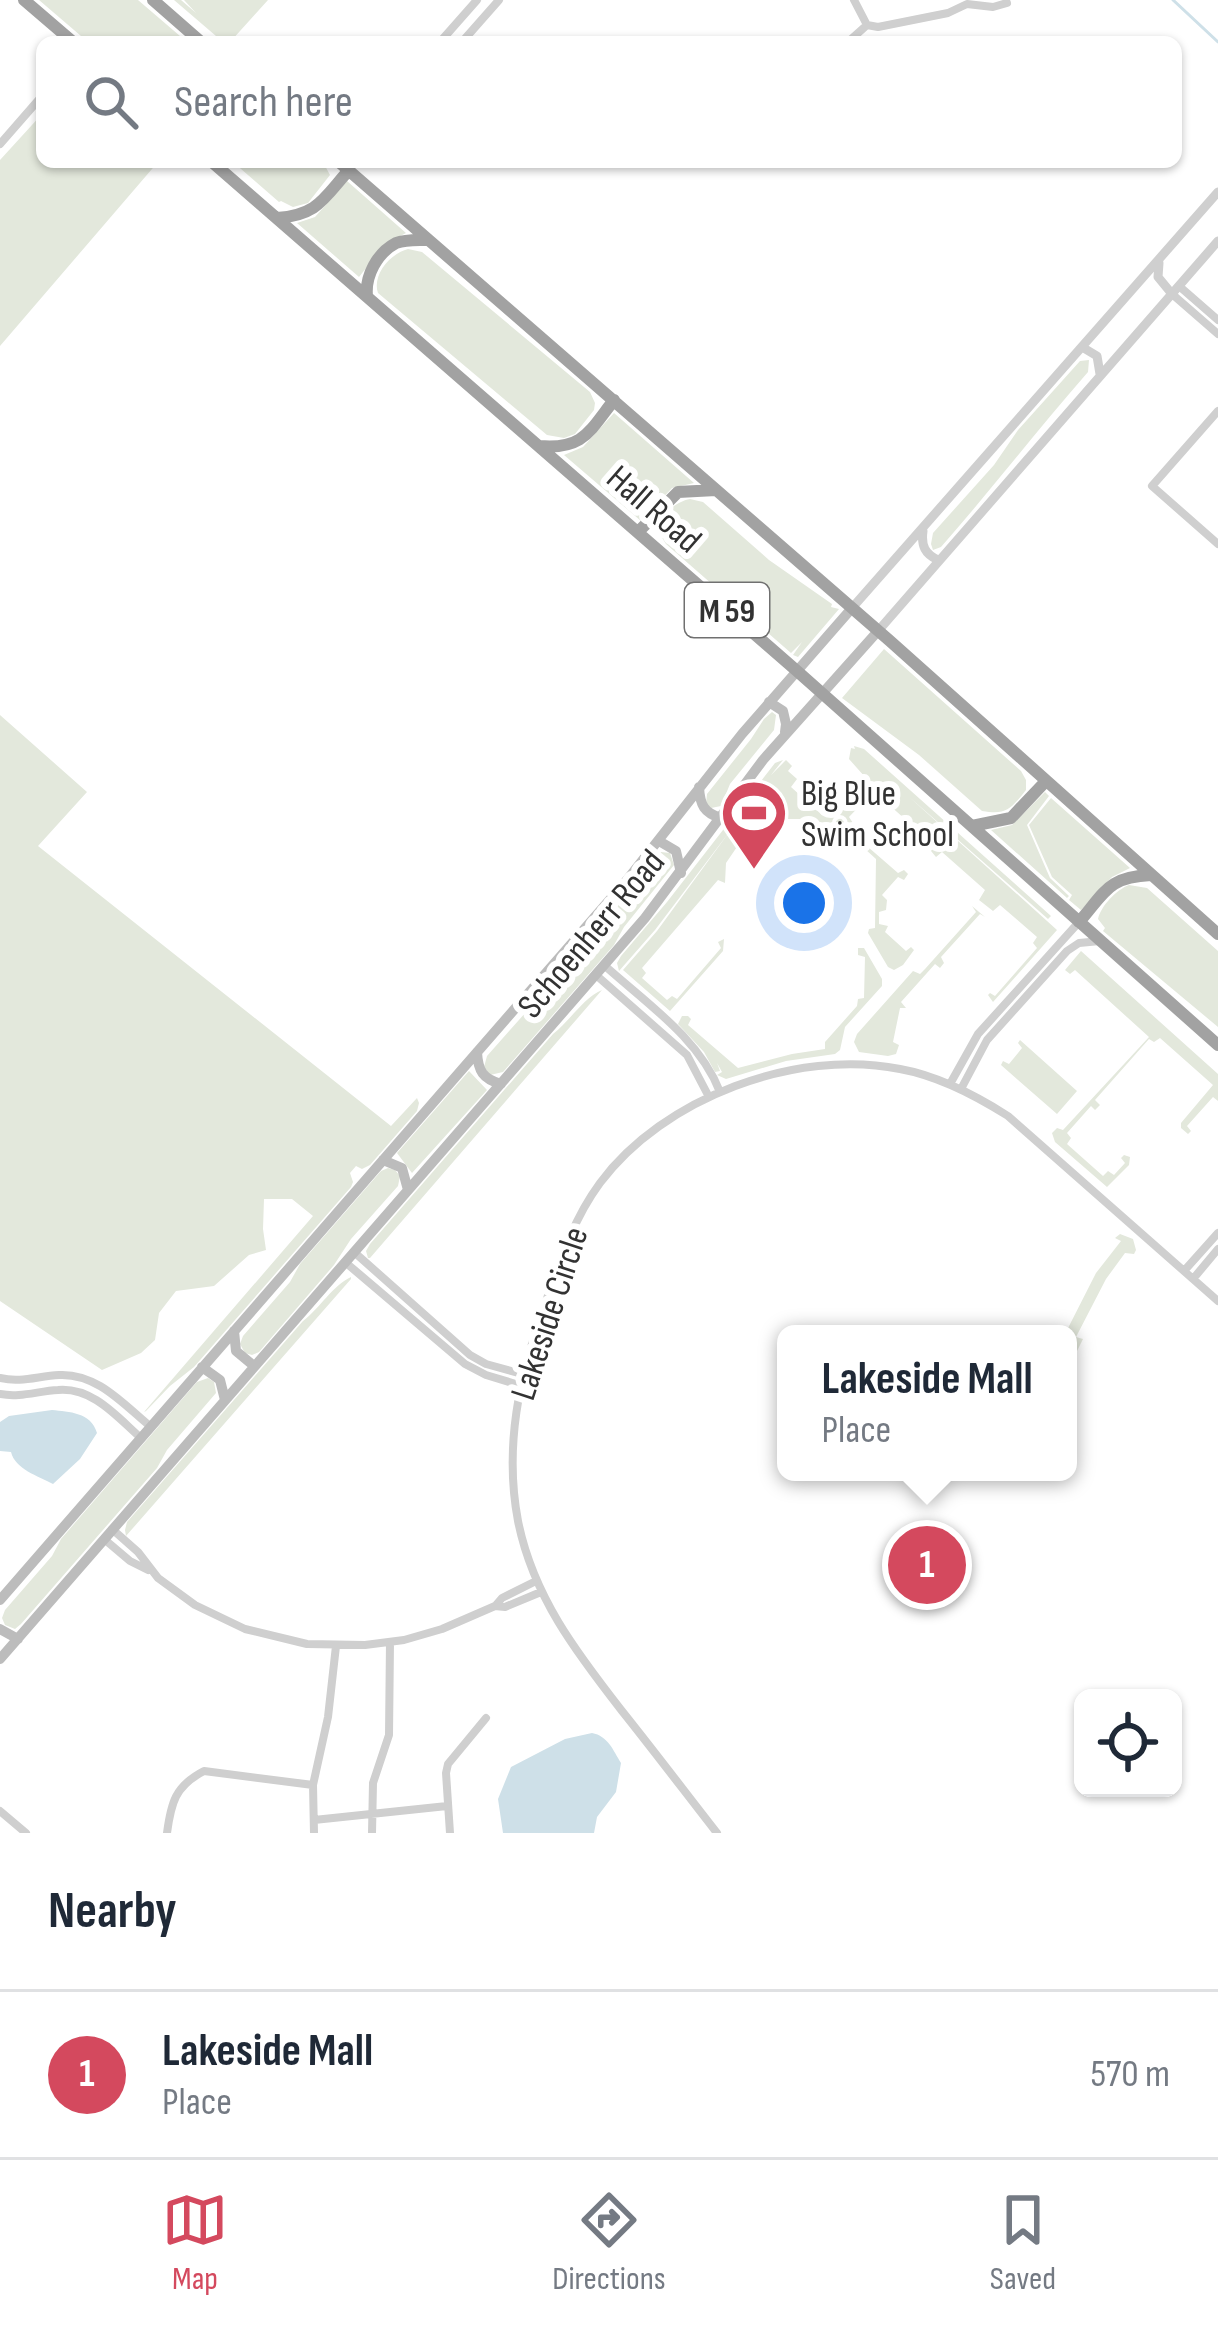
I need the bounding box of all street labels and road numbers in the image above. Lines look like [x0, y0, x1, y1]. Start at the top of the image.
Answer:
street label: Hall Road [597, 457, 709, 563]
road number: M 59 [685, 583, 769, 637]
street label: Schoenherr Road [509, 842, 675, 1027]
street label: Lakeside Circle [502, 1222, 599, 1406]

